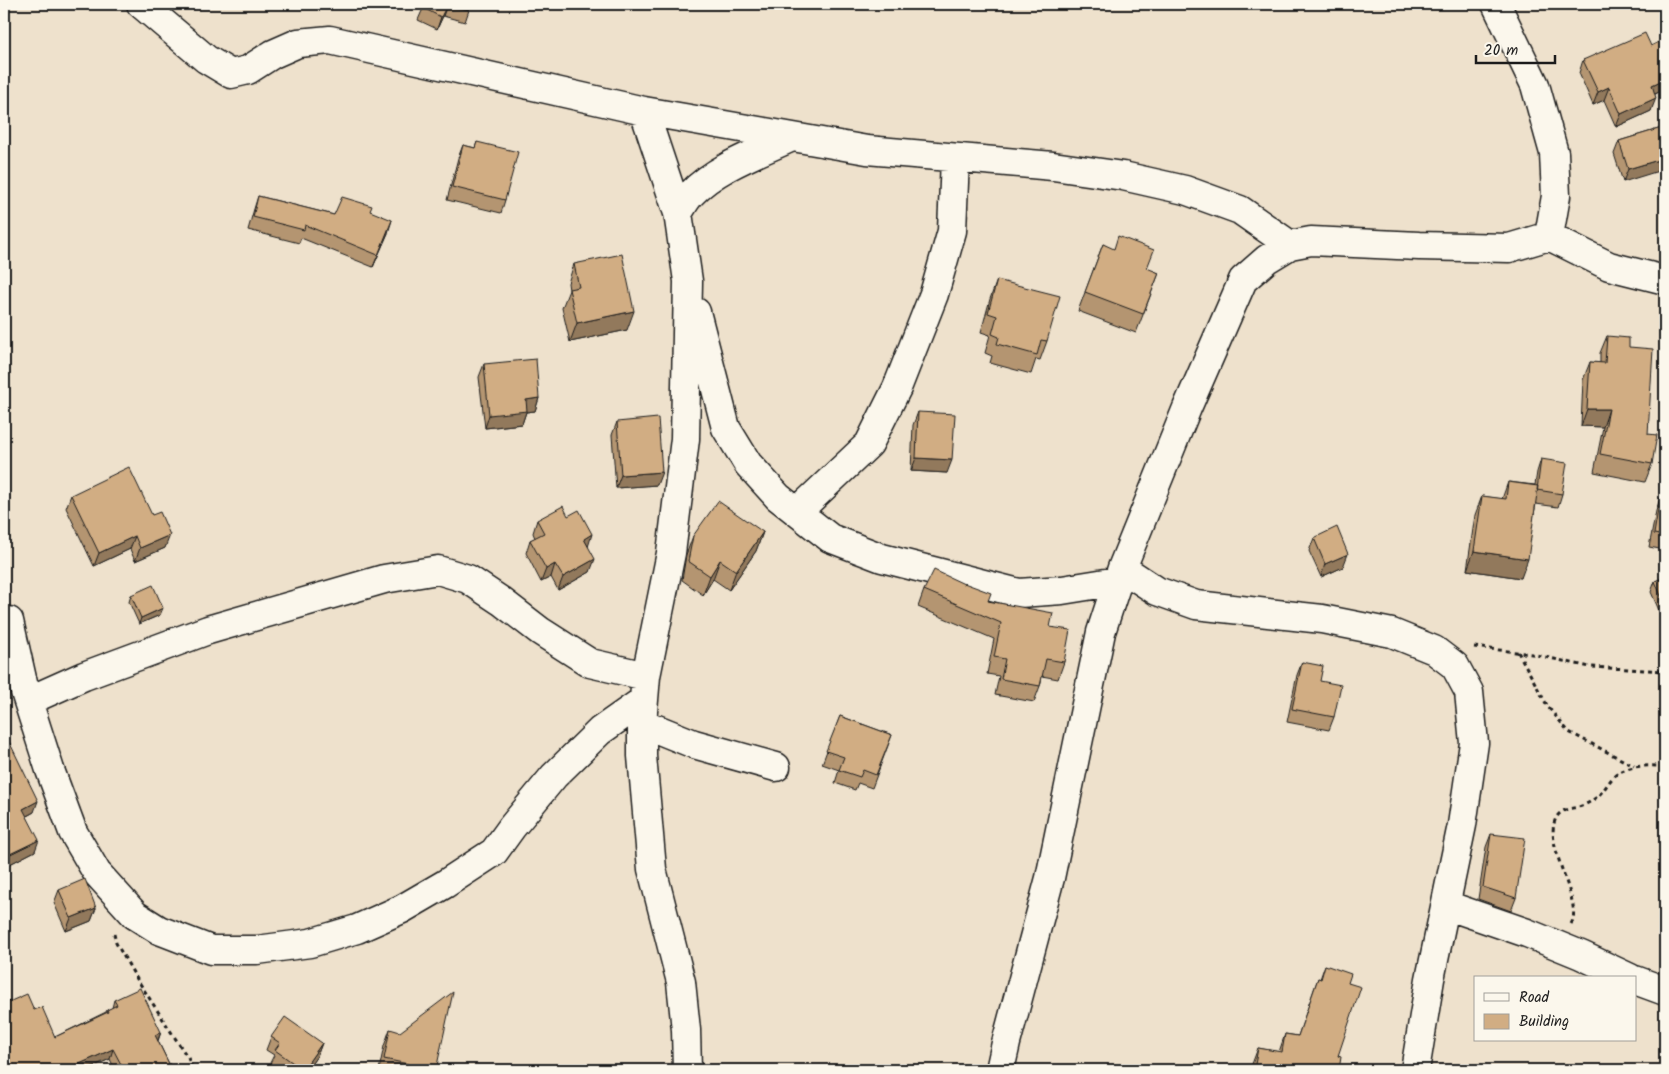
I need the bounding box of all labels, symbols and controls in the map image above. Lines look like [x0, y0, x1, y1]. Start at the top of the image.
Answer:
scale bar [1476, 32, 1555, 64]
text: 20 m [1484, 39, 1518, 63]
legend [1474, 976, 1636, 1042]
text: Road [1519, 986, 1550, 1010]
text: Building [1519, 1010, 1569, 1034]

